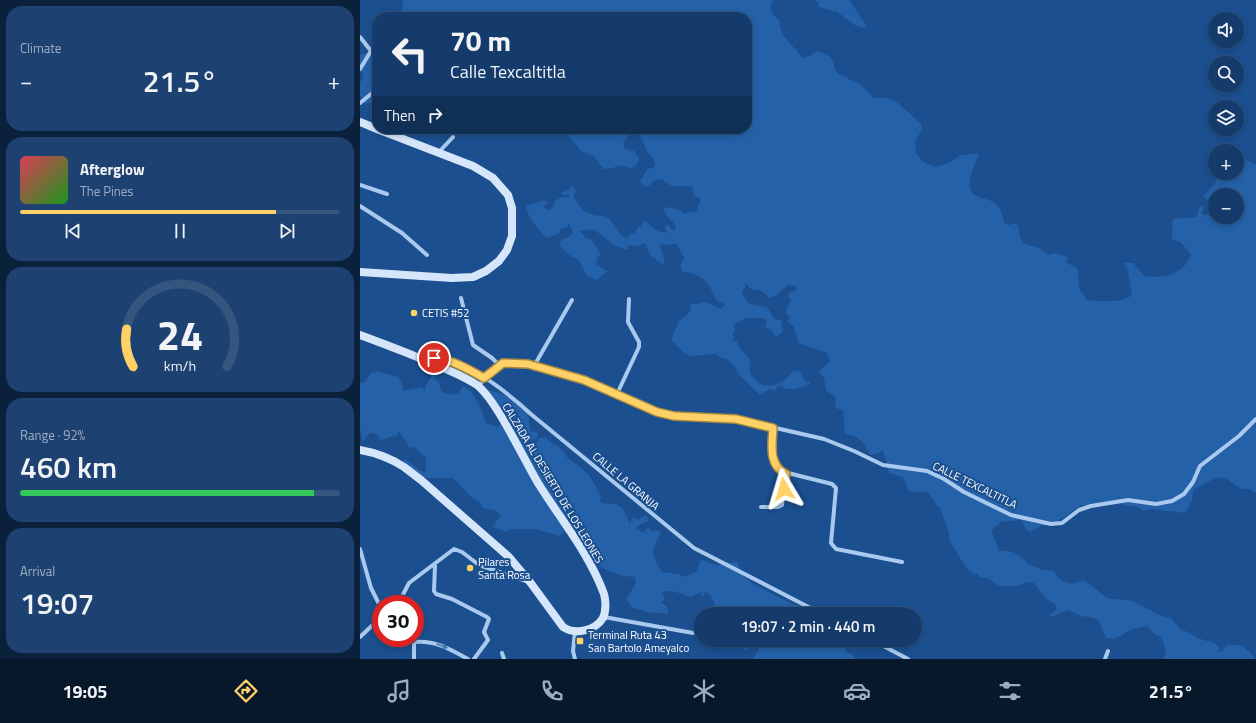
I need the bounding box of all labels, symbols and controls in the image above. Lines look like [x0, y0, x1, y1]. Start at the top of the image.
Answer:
map controls [1208, 12, 1244, 224]
button: sound [1208, 12, 1244, 48]
text: 70 m [450, 19, 511, 62]
icon: left [384, 28, 436, 80]
text: Climate [20, 38, 61, 58]
button: search [1208, 56, 1244, 92]
text: 21.5° [143, 58, 217, 104]
text: Calle Texcaltitla [450, 58, 566, 85]
text: − [20, 64, 32, 98]
text: + [328, 64, 340, 98]
button: layers [1208, 100, 1244, 136]
text: Then [384, 104, 416, 127]
icon: right [424, 104, 446, 126]
button: + [1208, 144, 1244, 180]
text: Afterglow [80, 158, 145, 181]
text: The Pines [80, 181, 133, 201]
button: − [1208, 188, 1244, 224]
icon: previous [62, 220, 84, 242]
icon: pause [169, 220, 191, 242]
icon: next [276, 220, 298, 242]
text: 24 [157, 303, 203, 366]
place label: CETIS #52 [422, 305, 469, 321]
marker: CETIS #52 [409, 308, 419, 318]
pin [417, 341, 451, 375]
icon: arrive [423, 347, 445, 369]
text: km/h [164, 355, 196, 377]
street label: CALZADA AL DESIERTO DE LOS LEONES [499, 400, 607, 566]
text: Range · 92% [20, 425, 85, 445]
text: 460 km [20, 444, 117, 490]
street label: CALLE LA GRANJA [589, 448, 663, 514]
street label: CALLE TEXCALTITLA [930, 458, 1020, 513]
position arrow [763, 468, 805, 510]
place label: Pilares Santa Rosa [478, 554, 531, 583]
text: Arrival [20, 561, 55, 581]
marker: Pilares Santa Rosa [465, 563, 475, 573]
text: 19:07 [20, 580, 94, 626]
speed limit sign: 30 [372, 595, 424, 647]
text: 19:07 · 2 min · 440 m [741, 615, 875, 638]
place label: Terminal Ruta 43 San Bartolo Ameyalco [588, 627, 690, 656]
marker: Terminal Ruta 43 San Bartolo Ameyalco [575, 636, 585, 646]
one-way arrow [437, 643, 449, 649]
icon: directions [232, 677, 260, 705]
icon: music [385, 677, 413, 705]
icon: phone [538, 677, 566, 705]
icon: climate [690, 677, 718, 705]
icon: car [843, 677, 871, 705]
icon: filters [996, 677, 1024, 705]
text: 19:05 [62, 678, 107, 705]
text: 21.5° [1149, 678, 1194, 705]

